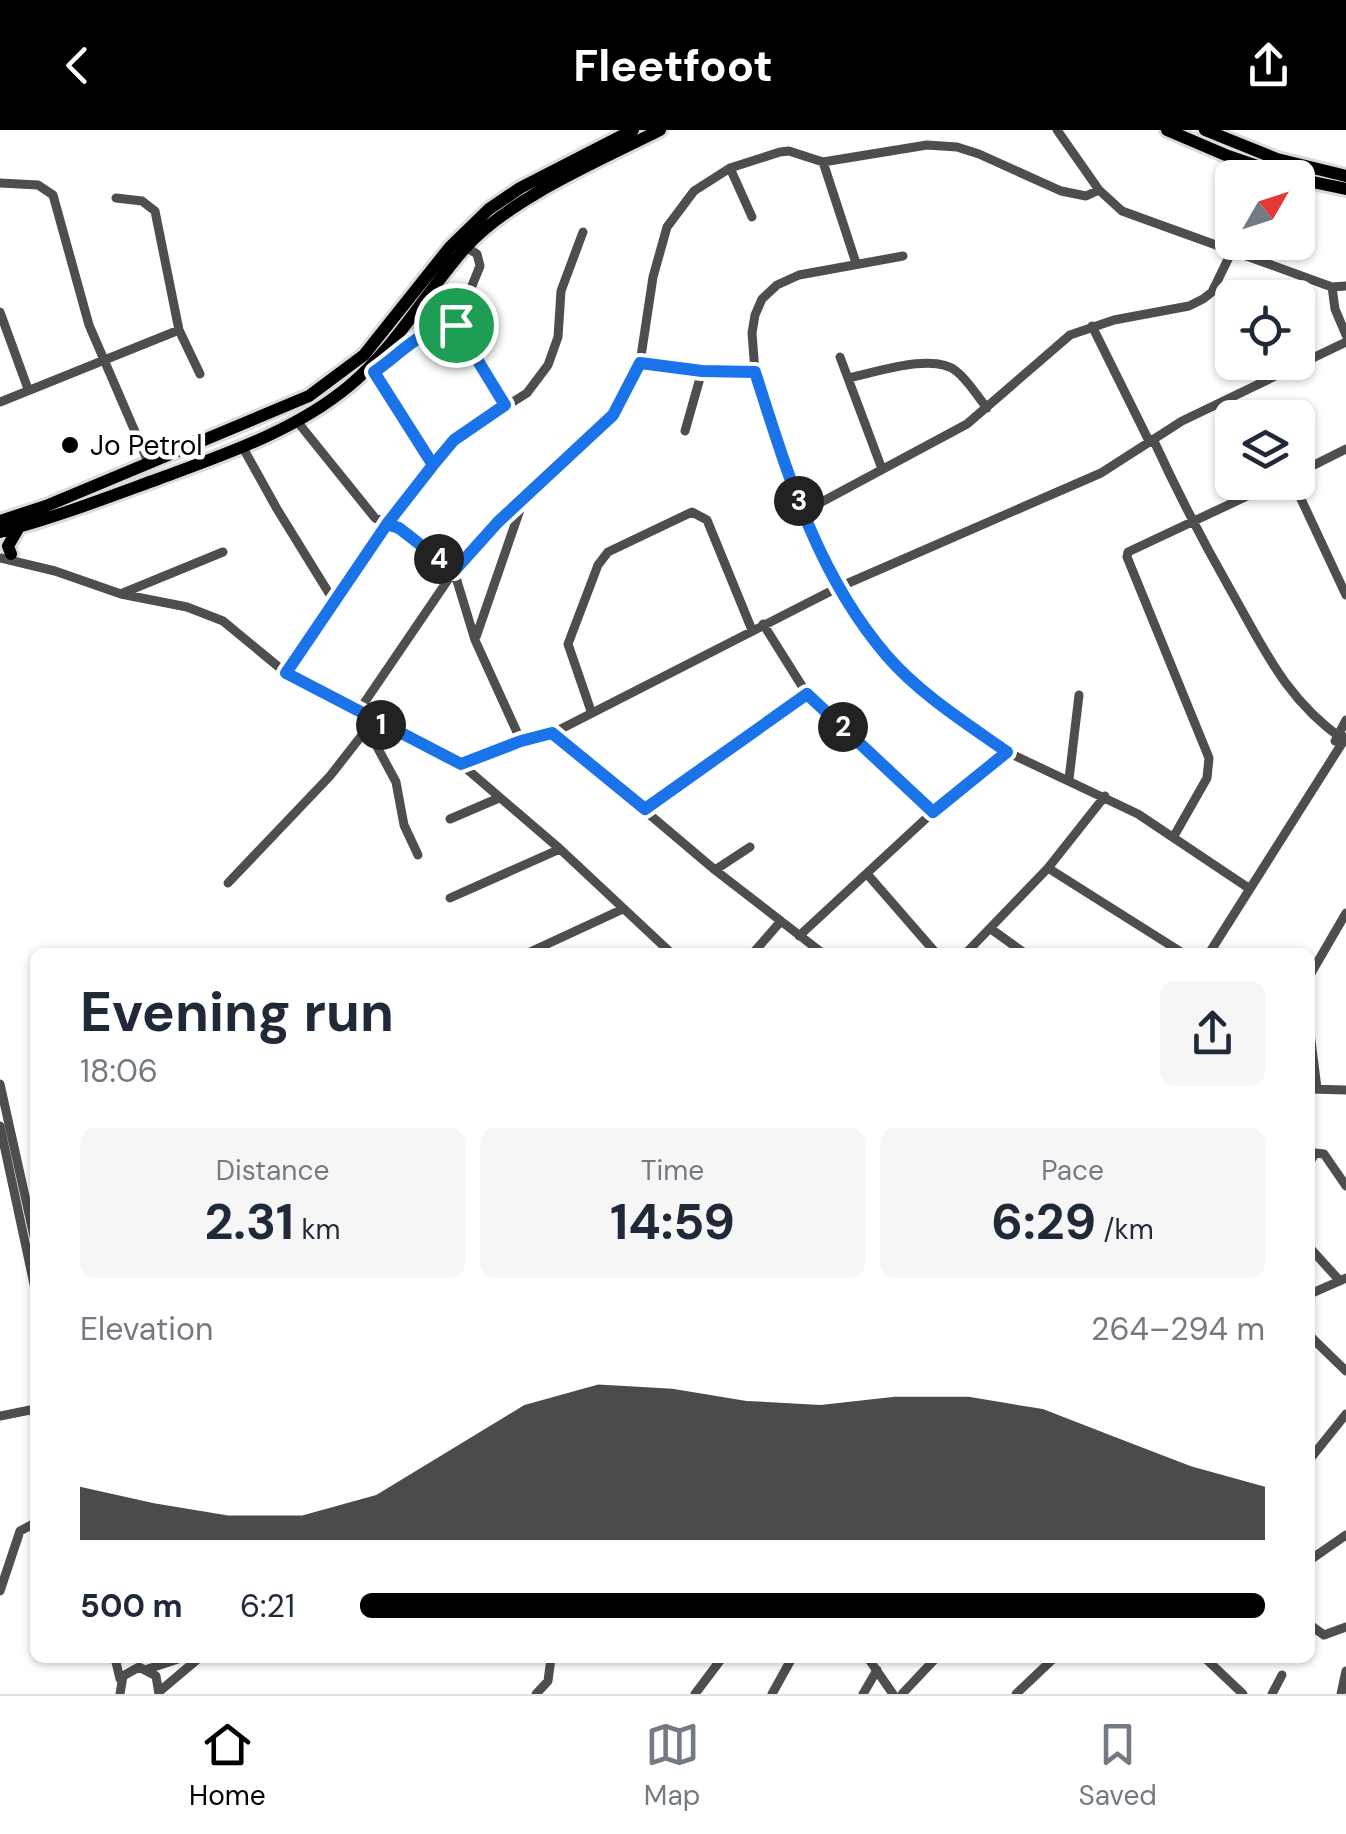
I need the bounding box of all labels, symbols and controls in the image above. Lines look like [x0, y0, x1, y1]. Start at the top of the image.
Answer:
text: Fleetfoot [573, 36, 773, 95]
icon: back [50, 38, 105, 93]
icon: share [1241, 38, 1296, 93]
north arrow [1215, 160, 1315, 260]
map controls [1215, 160, 1315, 500]
button: locate [1215, 280, 1315, 380]
pin [414, 283, 499, 368]
icon: arrive [429, 298, 484, 353]
button: layers [1215, 400, 1315, 500]
place label: Jo Petrol [90, 427, 203, 464]
marker: Jo Petrol [59, 434, 81, 456]
pin: 3 [774, 476, 824, 526]
text: 3 [791, 482, 807, 519]
pin: 4 [414, 534, 464, 584]
text: 4 [430, 540, 448, 577]
pin: 1 [356, 700, 406, 750]
pin: 2 [818, 702, 868, 752]
text: 1 [376, 706, 386, 743]
text: 2 [835, 708, 851, 745]
text: Evening run [80, 976, 394, 1048]
button: share [1160, 981, 1265, 1086]
text: 18:06 [80, 1050, 158, 1092]
text: Distance [216, 1152, 329, 1189]
text: Time [641, 1152, 704, 1189]
text: Pace [1041, 1152, 1104, 1189]
text: 2.31 [205, 1189, 294, 1255]
text: 14:59 [610, 1189, 735, 1255]
text: 6:29 [991, 1189, 1096, 1255]
text: km [294, 1211, 340, 1248]
text: /km [1096, 1211, 1154, 1248]
text: Elevation [80, 1308, 213, 1350]
text: 264–294 m [1091, 1308, 1265, 1350]
text: 500 m [80, 1585, 183, 1627]
text: 6:21 [240, 1585, 295, 1627]
tab: Home [189, 1717, 266, 1814]
tab: Map [644, 1717, 700, 1814]
tab: Saved [1078, 1717, 1157, 1814]

